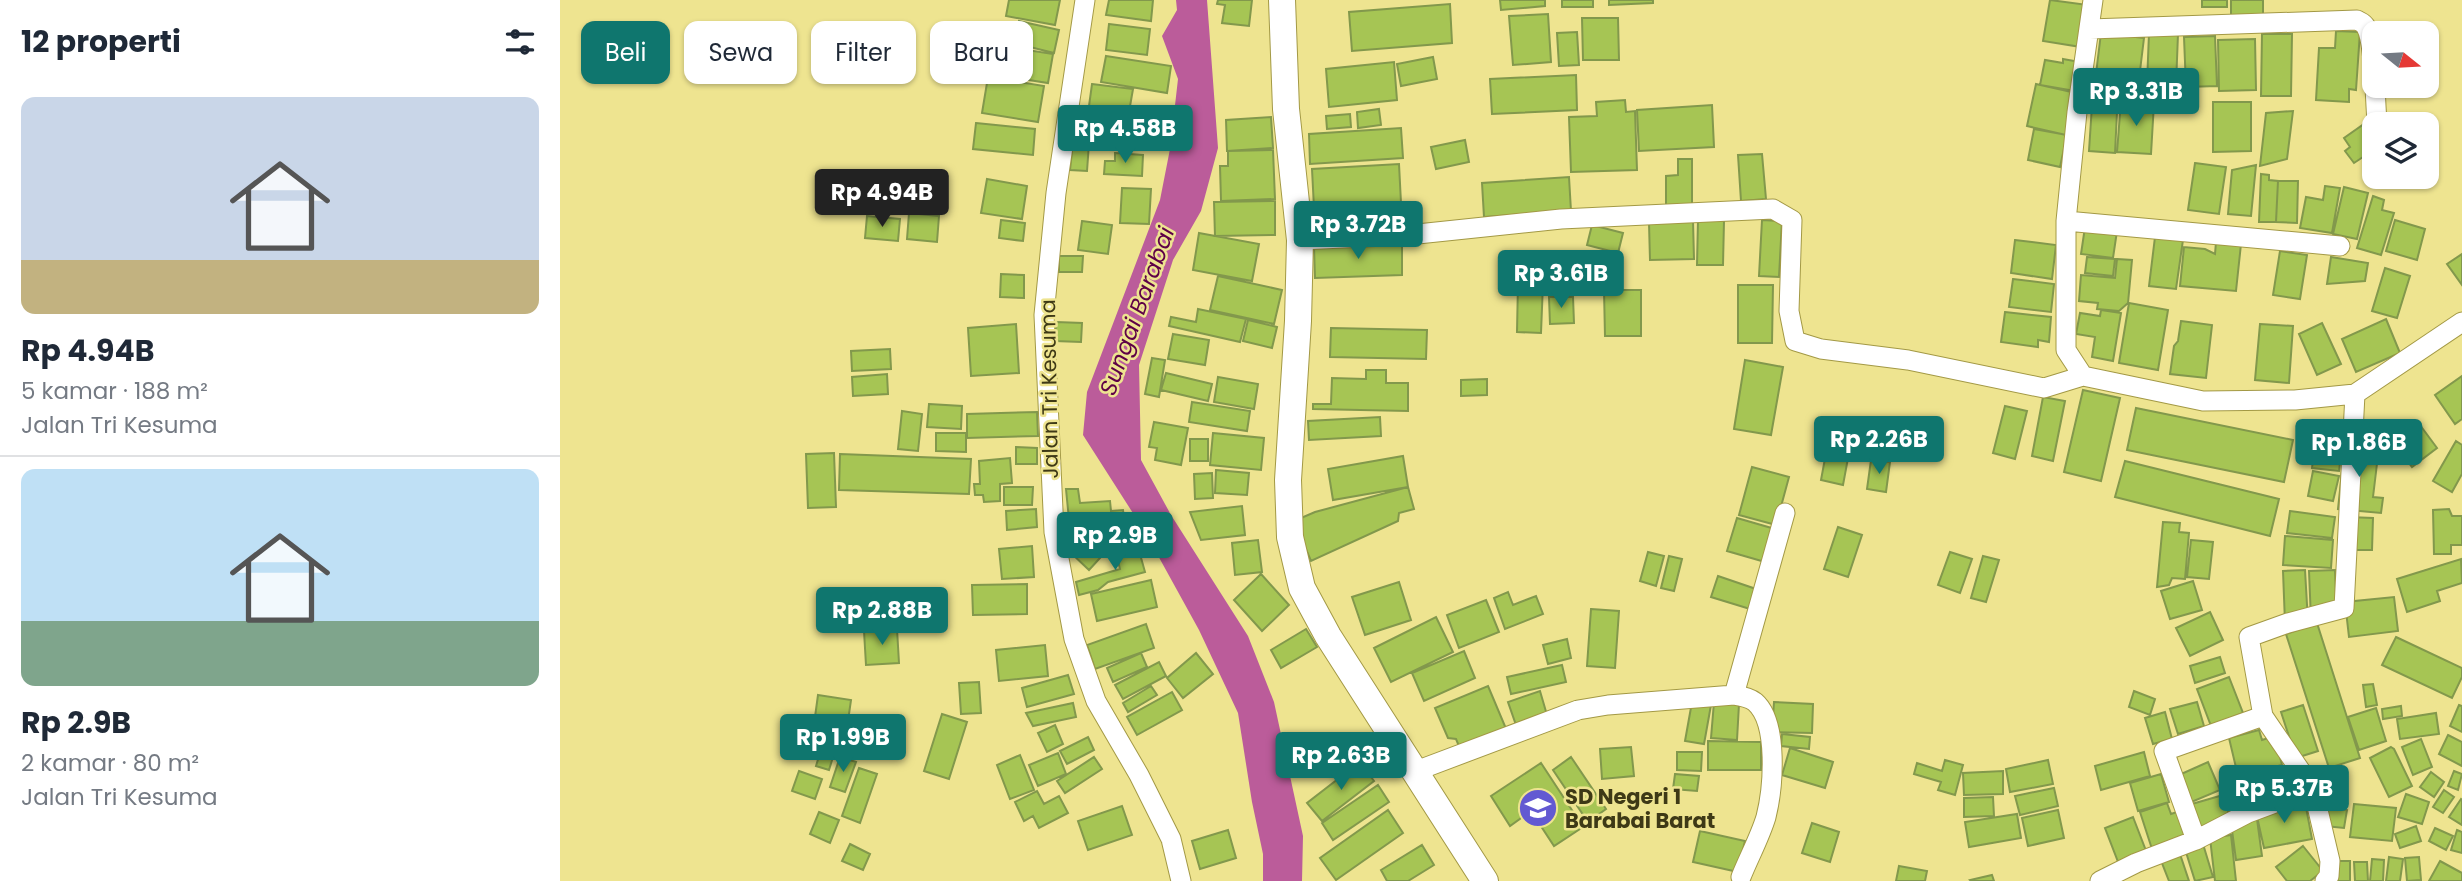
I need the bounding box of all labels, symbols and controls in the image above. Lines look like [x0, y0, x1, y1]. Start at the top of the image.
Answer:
text: 12 properti [21, 20, 181, 63]
chip: Beli [581, 21, 670, 84]
chip: Sewa [684, 21, 797, 84]
chip: Filter [811, 21, 916, 84]
chip: Baru [930, 21, 1033, 84]
north arrow [2362, 21, 2440, 98]
map controls [2362, 21, 2439, 189]
icon: filters [501, 23, 539, 61]
pin: Rp 3.31B [2064, 68, 2208, 128]
text: Rp 3.31B [2089, 75, 2183, 107]
pin: Rp 4.58B [1053, 106, 1197, 165]
text: Rp 4.58B [1074, 112, 1176, 144]
button: layers [2362, 112, 2439, 189]
icon: home [217, 143, 343, 269]
pin: Rp 4.94B [810, 170, 954, 229]
text: Rp 4.94B [831, 176, 933, 208]
pin: Rp 3.72B [1286, 202, 1430, 261]
text: Rp 3.72B [1310, 208, 1406, 240]
water label: Sungai Barabai [1092, 222, 1182, 400]
pin: Rp 3.61B [1489, 250, 1633, 310]
text: Rp 3.61B [1514, 257, 1608, 289]
street label: Jalan Tri Kesuma [1033, 299, 1065, 479]
text: Rp 4.94B [21, 329, 155, 372]
text: 5 kamar · 188 m² [21, 375, 208, 407]
text: Jalan Tri Kesuma [21, 409, 218, 441]
pin: Rp 2.26B [1807, 416, 1951, 476]
pin: Rp 1.86B [2287, 420, 2431, 479]
text: Rp 2.26B [1830, 423, 1928, 455]
text: Rp 1.86B [2311, 426, 2407, 458]
pin: Rp 2.9B [1050, 512, 1180, 572]
icon: home [217, 515, 343, 641]
text: Rp 2.9B [1073, 519, 1157, 551]
pin: Rp 2.88B [810, 588, 954, 647]
text: Rp 2.88B [832, 594, 932, 626]
text: Rp 2.9B [21, 701, 131, 744]
pin: Rp 1.99B [771, 714, 915, 774]
text: Rp 1.99B [796, 721, 890, 753]
pin: Rp 2.63B [1269, 732, 1413, 792]
text: Rp 2.63B [1292, 739, 1390, 771]
text: 2 kamar · 80 m² [21, 747, 199, 779]
pin: Rp 5.37B [2212, 766, 2356, 825]
text: Rp 5.37B [2235, 772, 2333, 804]
text: Jalan Tri Kesuma [21, 781, 218, 813]
place label: SD Negeri 1 Barabai Barat [1565, 782, 1715, 835]
school or university icon: SD Negeri 1 Barabai Barat [1517, 787, 1559, 829]

